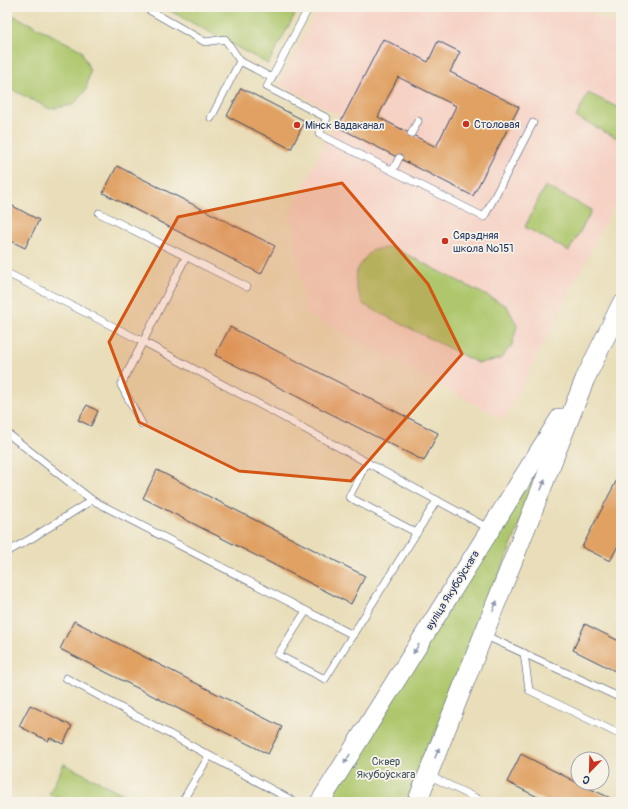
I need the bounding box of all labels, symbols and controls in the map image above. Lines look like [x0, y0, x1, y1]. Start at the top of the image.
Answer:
place label: Столовая [474, 118, 520, 131]
place label: Мінск Вадаканал [305, 119, 384, 132]
marker: Столовая [461, 119, 471, 129]
marker: Мінск Вадаканал [292, 120, 302, 130]
place label: Сярэдняя школа №151 [453, 229, 514, 255]
marker: Сярэдняя школа №151 [440, 236, 450, 246]
one-way arrow [540, 478, 546, 490]
street label: вуліца Якубоўскага [423, 548, 482, 632]
one-way arrow [492, 599, 498, 611]
one-way arrow [412, 643, 419, 655]
one-way arrow [434, 746, 440, 758]
north arrow [570, 751, 610, 791]
one-way arrow [343, 754, 351, 764]
park label: Сквер Якубоўскага [357, 755, 415, 781]
text: С [580, 772, 592, 787]

